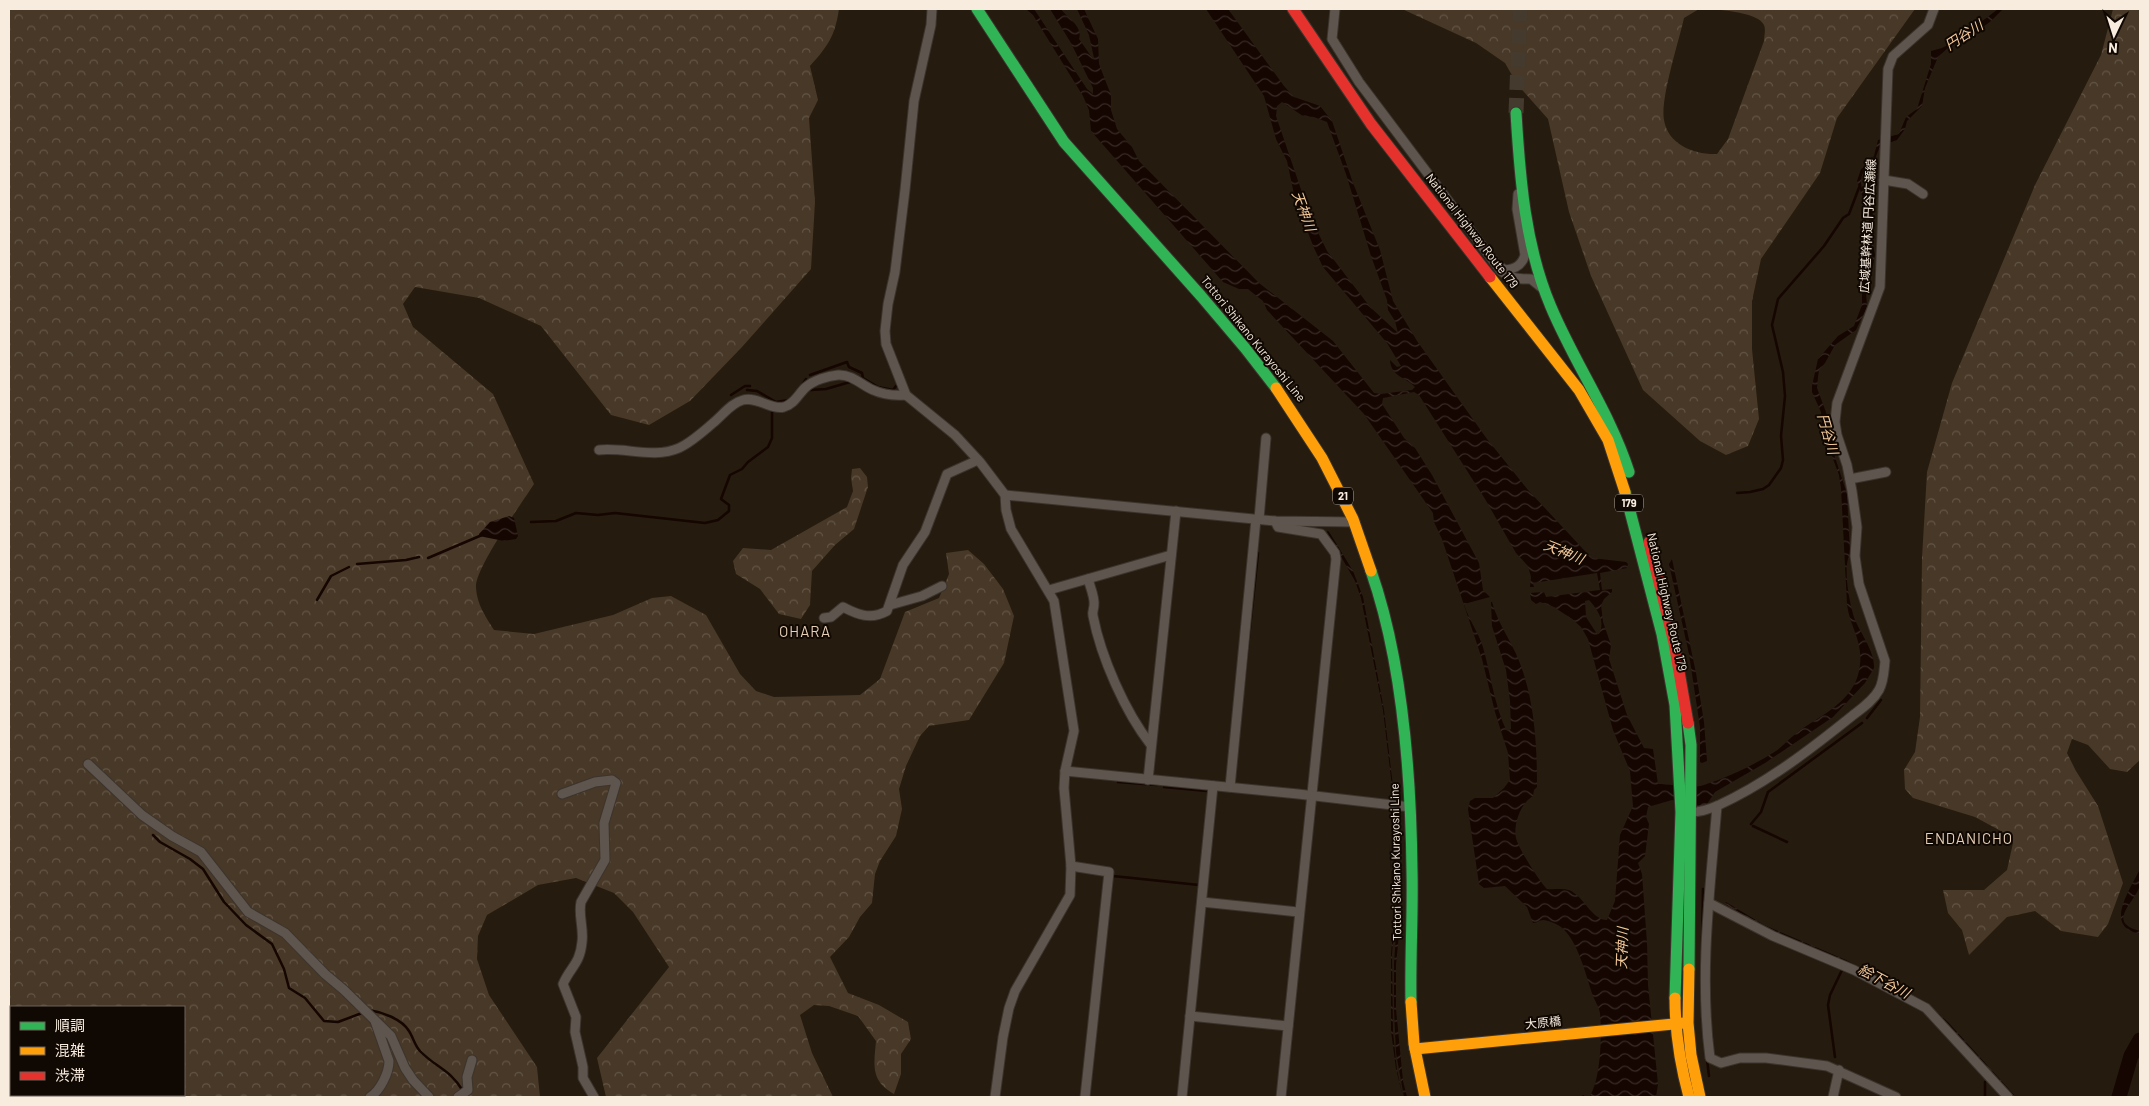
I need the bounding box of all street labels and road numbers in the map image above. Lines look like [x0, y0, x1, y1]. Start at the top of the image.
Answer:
street label: 広域基幹林道 円谷広瀬線 [1856, 158, 1878, 293]
street label: National Highway Route 179 [1424, 170, 1522, 290]
street label: Tottori Shikano Kurayoshi Line [1199, 273, 1309, 404]
road number: 21 [1333, 488, 1353, 504]
road number: 179 [1615, 494, 1643, 512]
street label: National Highway Route 179 [1645, 531, 1691, 672]
street label: Tottori Shikano Kurayoshi Line [1387, 783, 1403, 941]
street label: 大原橋 [1524, 1013, 1562, 1031]

